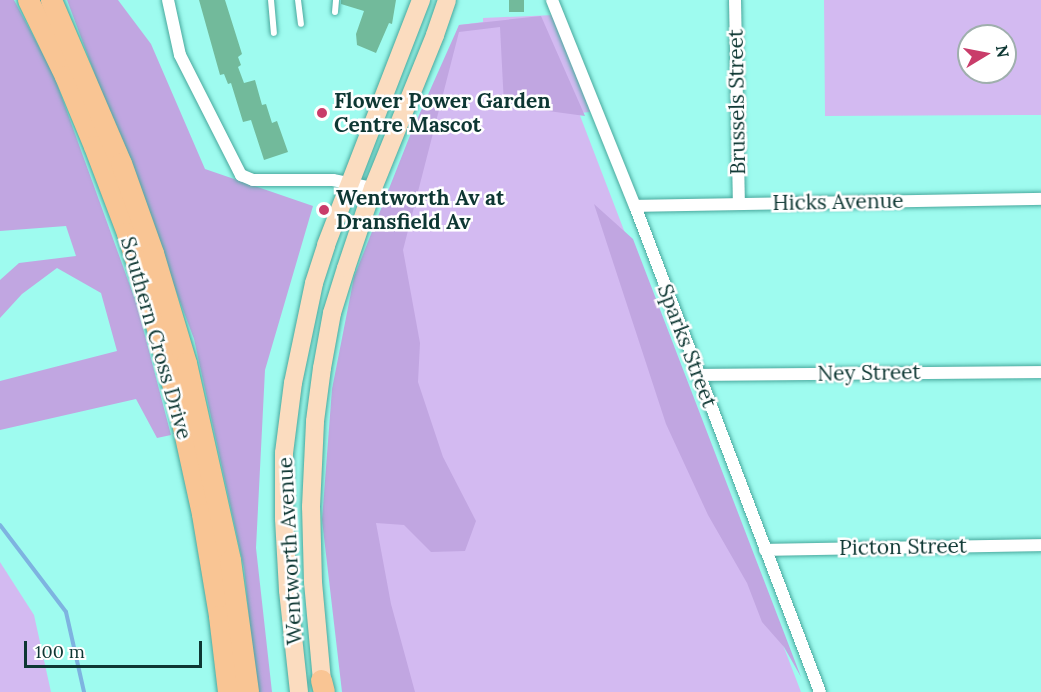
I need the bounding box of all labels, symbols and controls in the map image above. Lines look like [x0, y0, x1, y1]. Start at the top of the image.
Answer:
north arrow [957, 24, 1017, 84]
street label: Brussels Street [723, 29, 751, 175]
text: N [992, 43, 1014, 59]
place label: Flower Power Garden Centre Mascot [334, 88, 551, 138]
marker: Flower Power Garden Centre Mascot [315, 106, 329, 120]
place label: Wentworth Av at Dransfield Av [336, 185, 505, 235]
street label: Hicks Avenue [772, 188, 904, 216]
marker: Wentworth Av at Dransfield Av [317, 203, 331, 217]
street label: Southern Cross Drive [115, 234, 197, 442]
street label: Sparks Street [652, 281, 722, 411]
street label: Ney Street [817, 360, 921, 386]
street label: Wentworth Avenue [272, 456, 308, 646]
street label: Picton Street [839, 533, 967, 561]
scale bar [27, 629, 206, 667]
text: 100 m [35, 640, 85, 663]

